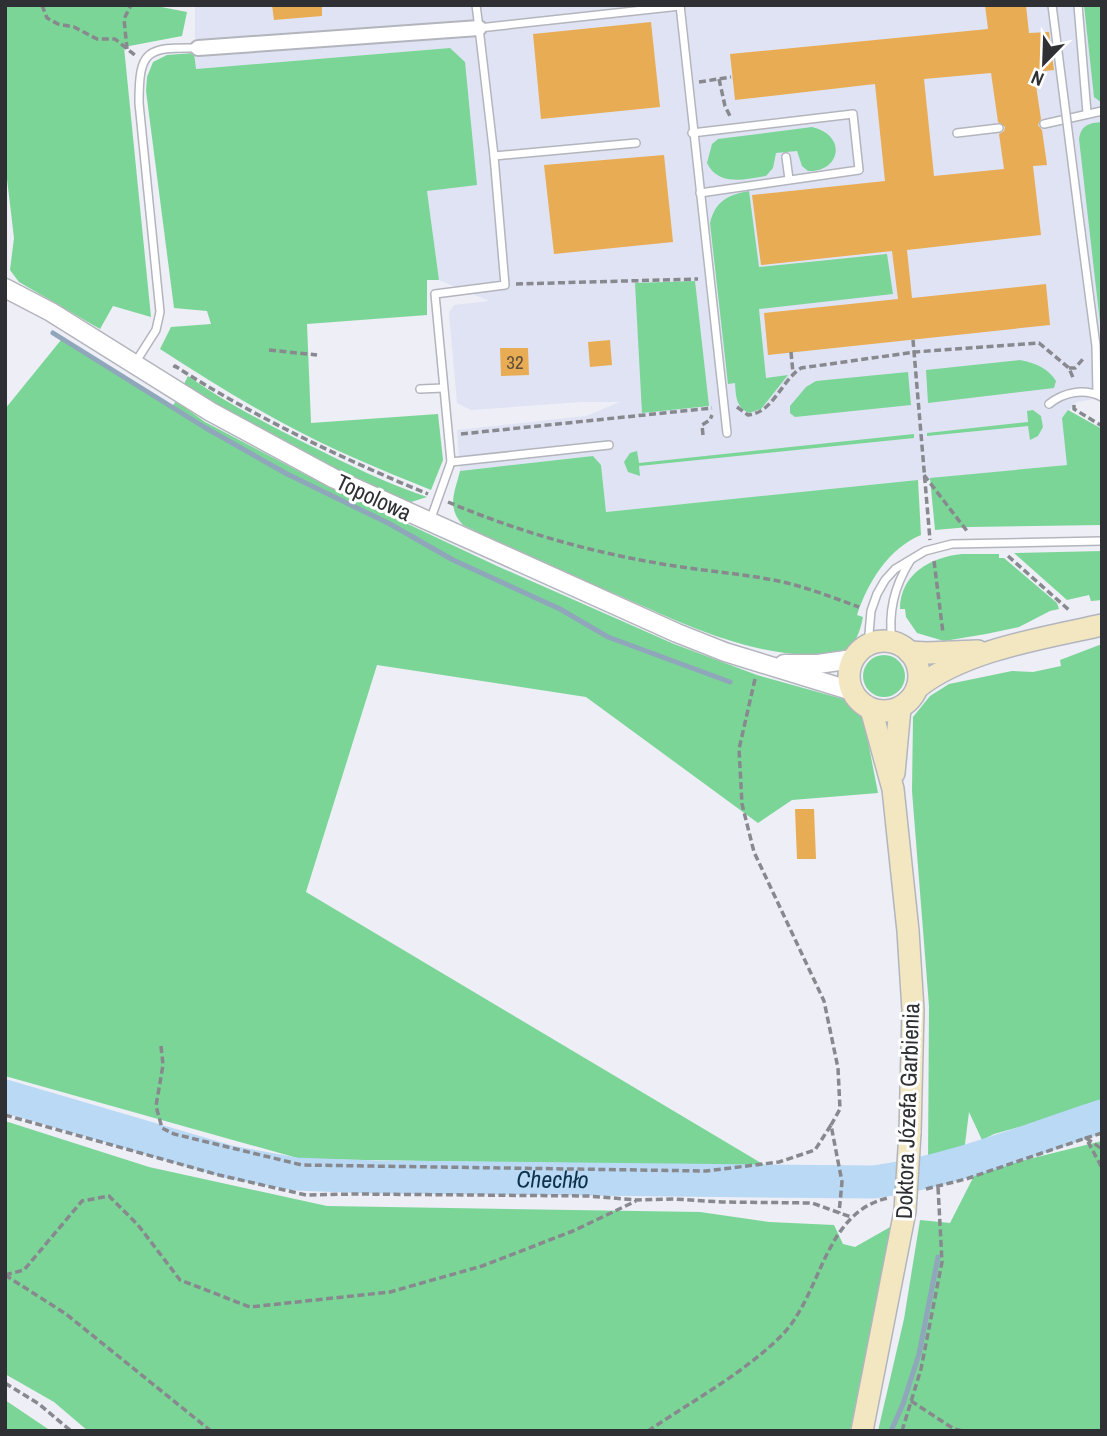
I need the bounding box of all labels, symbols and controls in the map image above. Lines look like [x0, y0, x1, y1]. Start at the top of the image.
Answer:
north arrow [1009, 28, 1079, 98]
text: N [1027, 64, 1048, 93]
house number: 32 [506, 349, 524, 375]
street label: Topolowa [331, 466, 417, 528]
street label: Doktora Józefa Garbienia [888, 1002, 926, 1219]
water label: Chechło [516, 1162, 589, 1195]

